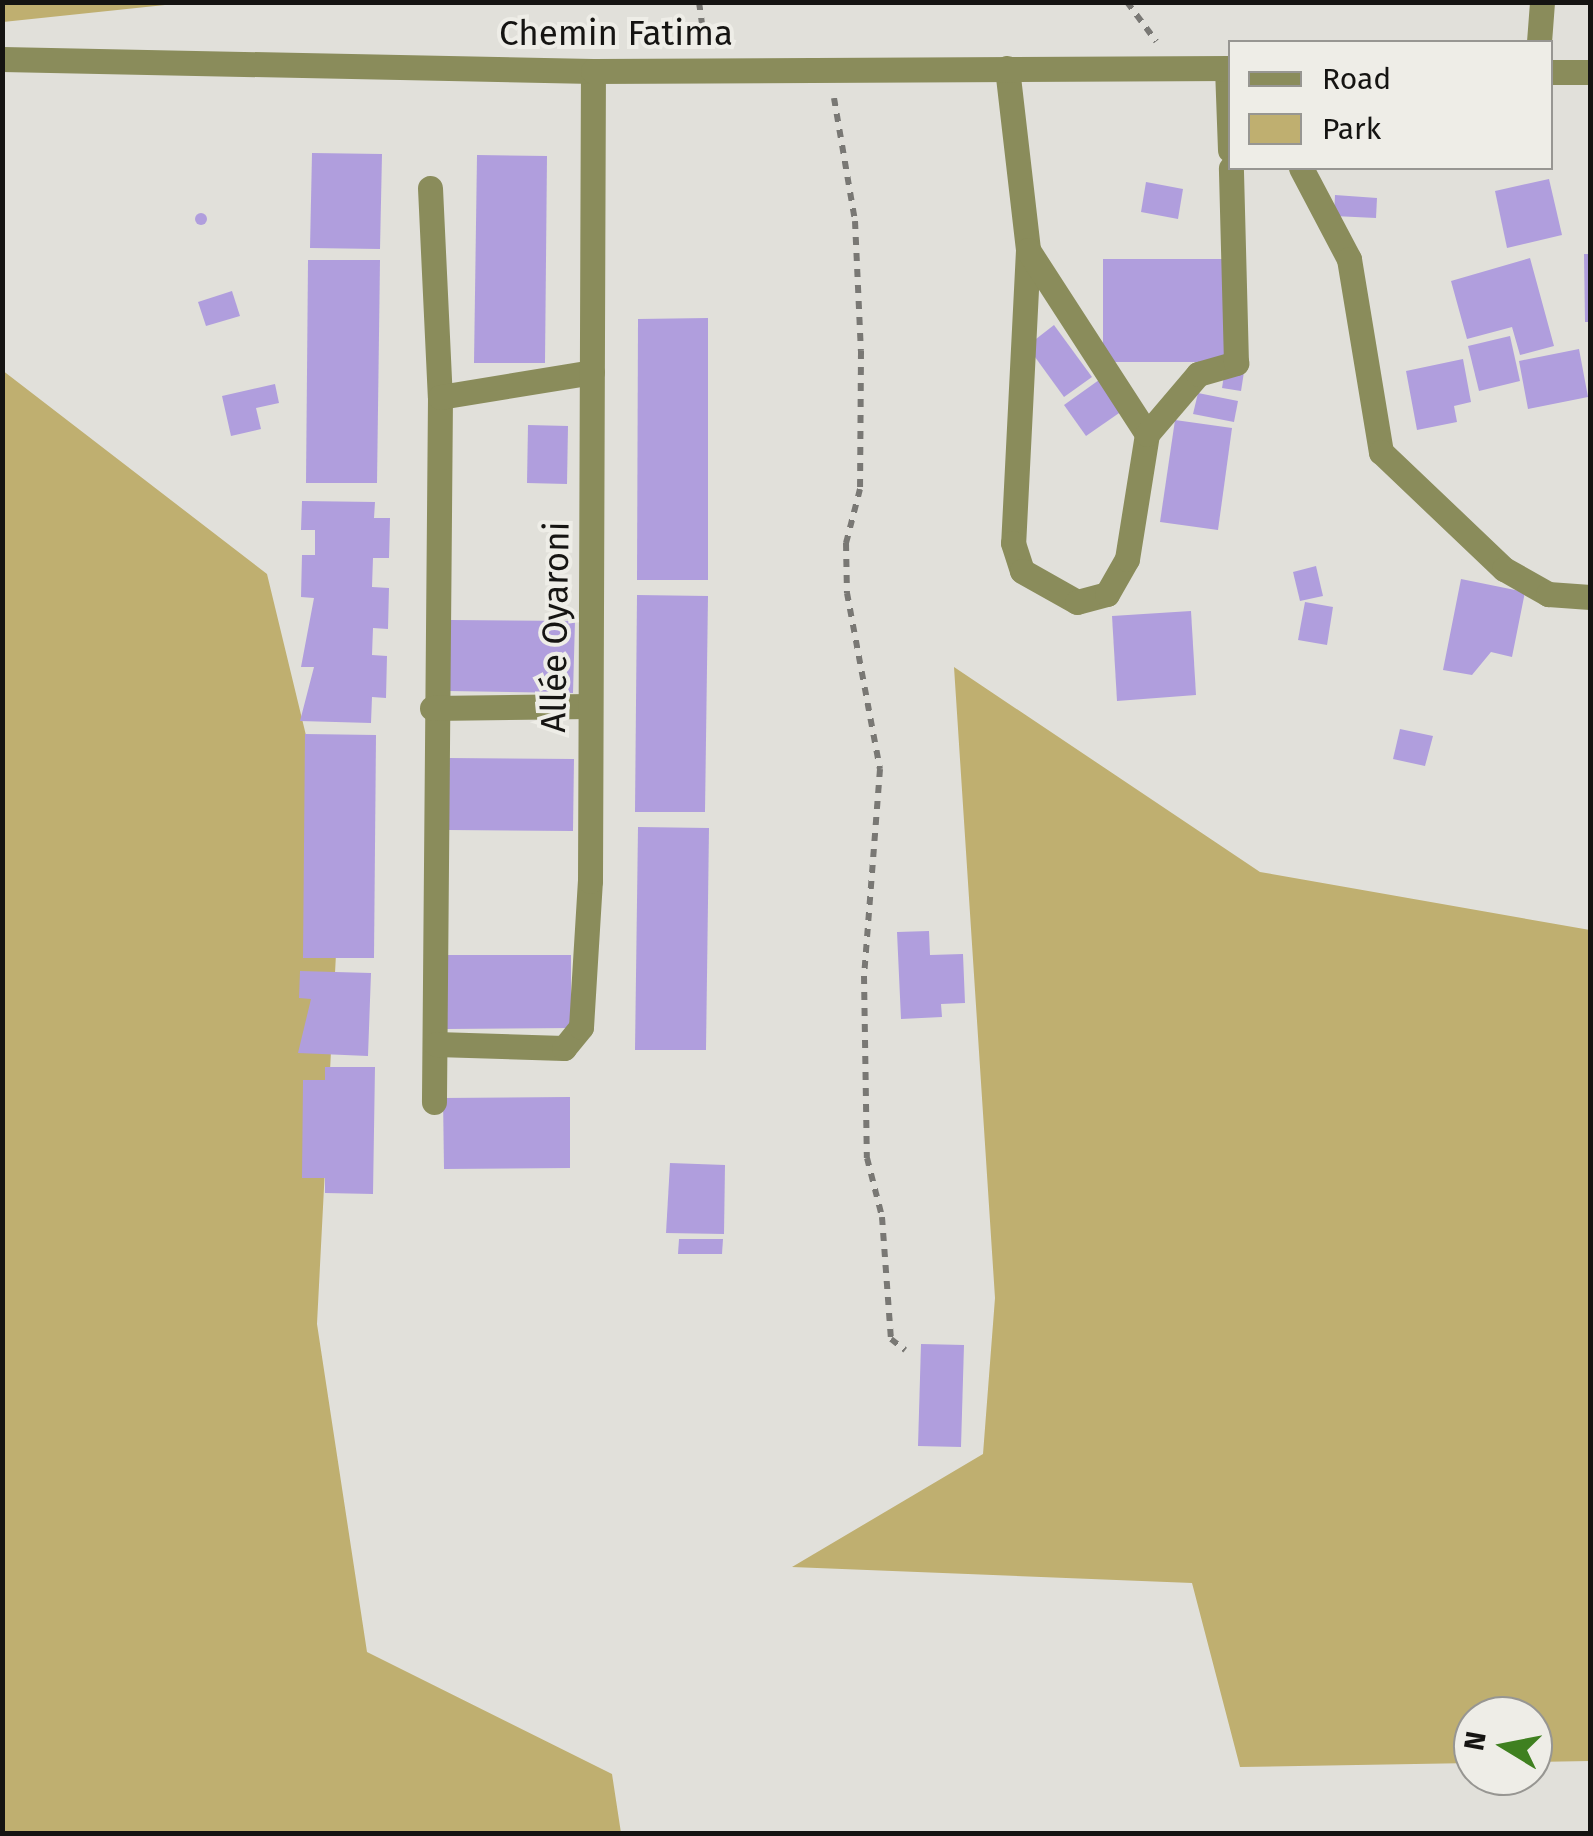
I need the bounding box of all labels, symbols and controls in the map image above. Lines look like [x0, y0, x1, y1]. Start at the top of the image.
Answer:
street label: Chemin Fatima [499, 12, 733, 54]
legend [1228, 40, 1553, 170]
text: Road [1322, 61, 1391, 97]
text: Park [1322, 111, 1381, 147]
street label: Allée Oyaroni [532, 521, 578, 733]
north arrow [1453, 1696, 1553, 1796]
text: N [1457, 1729, 1493, 1753]

